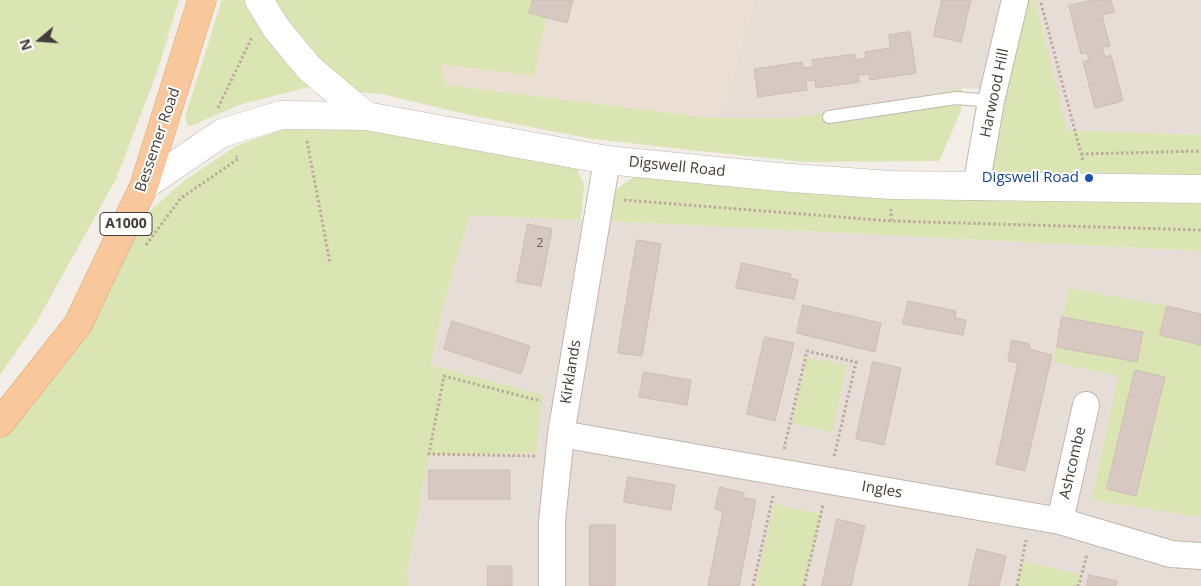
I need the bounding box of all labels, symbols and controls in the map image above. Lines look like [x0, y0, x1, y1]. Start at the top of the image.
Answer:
north arrow [15, 15, 65, 65]
text: N [14, 36, 36, 53]
street label: Harwood Hill [977, 47, 1013, 139]
street label: Bessemer Road [132, 86, 184, 194]
street label: Digswell Road [628, 153, 726, 181]
place label: Digswell Road [982, 169, 1079, 187]
marker: Digswell Road [1083, 172, 1095, 184]
road number: A1000 [100, 212, 152, 235]
house number: 2 [537, 237, 543, 251]
street label: Kirklands [557, 339, 585, 405]
street label: Ashcombe [1056, 425, 1090, 501]
street label: Ingles [860, 478, 904, 502]

